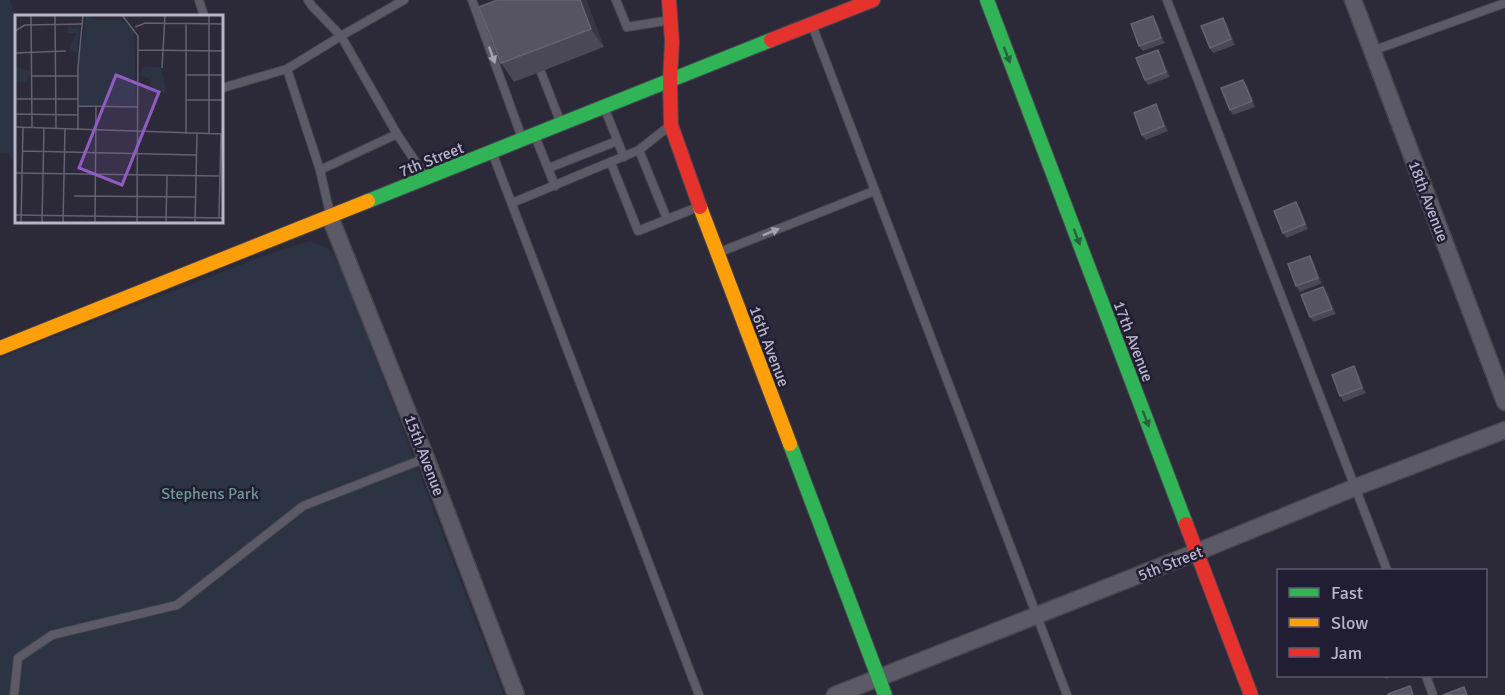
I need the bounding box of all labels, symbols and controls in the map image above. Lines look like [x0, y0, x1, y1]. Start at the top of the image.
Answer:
inset map [15, 15, 224, 224]
one-way arrow [488, 46, 498, 64]
one-way arrow [1003, 46, 1013, 64]
street label: 7th Street [396, 138, 467, 182]
street label: 18th Avenue [1403, 158, 1453, 245]
one-way arrow [763, 227, 781, 237]
one-way arrow [1073, 228, 1082, 246]
street label: 17th Avenue [1108, 298, 1158, 385]
street label: 16th Avenue [744, 303, 794, 390]
one-way arrow [1142, 410, 1152, 428]
street label: 15th Avenue [399, 412, 449, 499]
park label: Stephens Park [161, 484, 259, 504]
street label: 5th Street [1135, 542, 1206, 586]
legend [1277, 569, 1487, 677]
text: Fast [1331, 582, 1363, 604]
text: Slow [1331, 612, 1368, 634]
text: Jam [1331, 642, 1362, 664]

